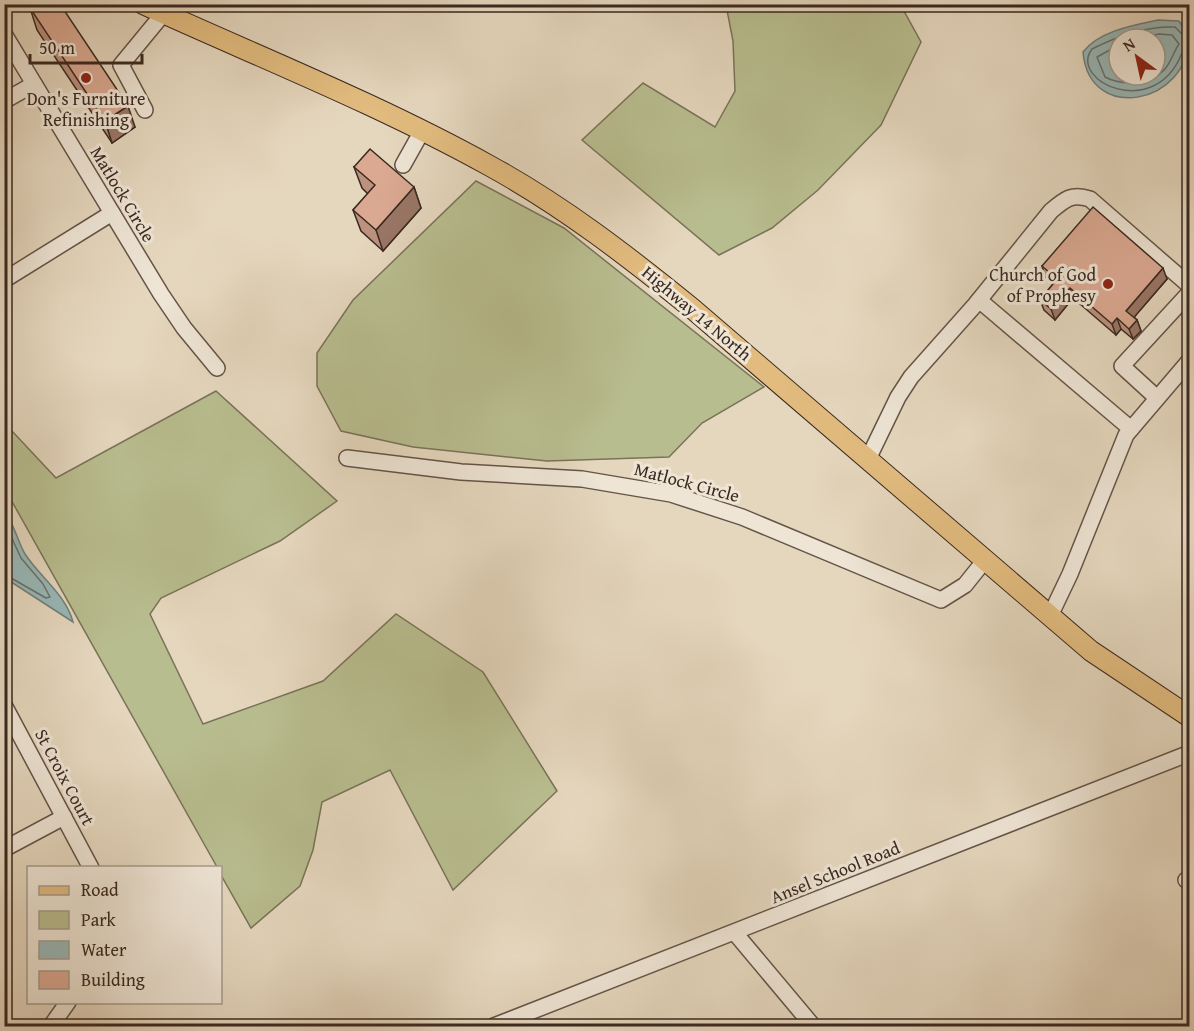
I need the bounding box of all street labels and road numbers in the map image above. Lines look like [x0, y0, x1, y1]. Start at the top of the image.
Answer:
street label: Matlock Circle [84, 141, 162, 247]
street label: Highway 14 North [636, 259, 758, 367]
street label: Matlock Circle [631, 455, 743, 509]
street label: St Croix Court [28, 724, 102, 831]
street label: Ansel School Road [766, 834, 904, 910]

